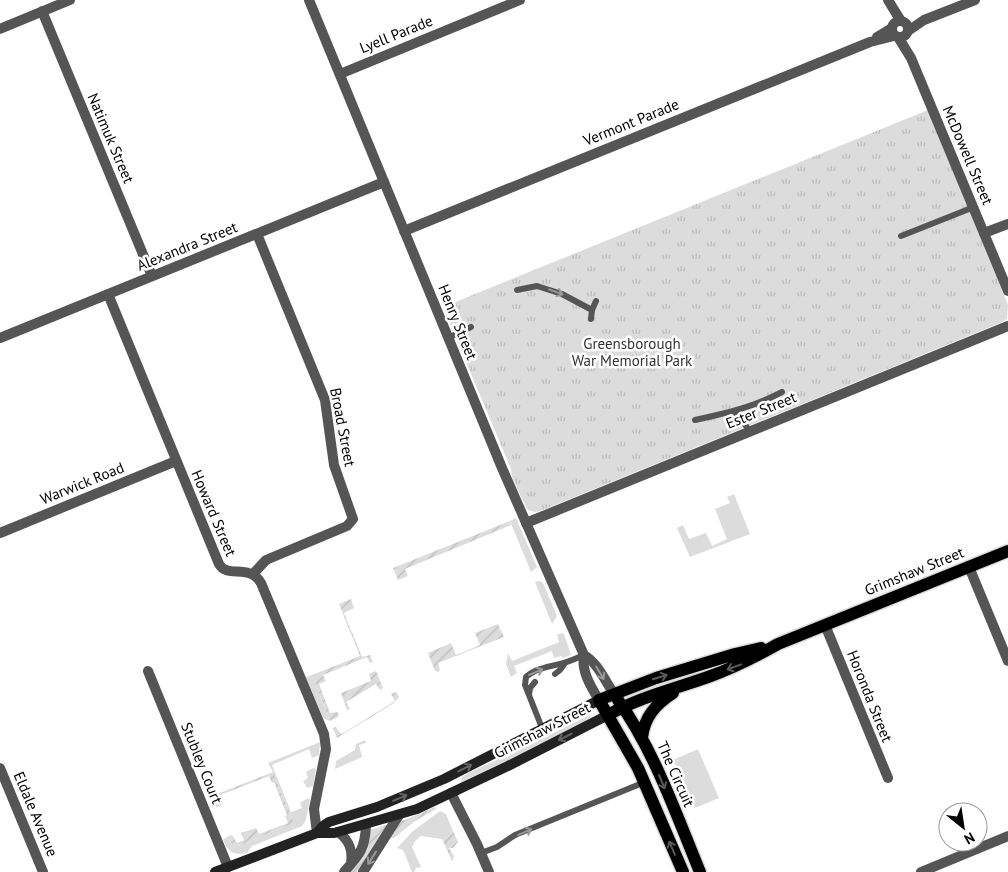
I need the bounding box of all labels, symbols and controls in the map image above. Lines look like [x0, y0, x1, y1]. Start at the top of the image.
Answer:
street label: Lyell Parade [357, 11, 435, 57]
street label: Natimuk Street [84, 90, 138, 186]
street label: Vermont Parade [579, 94, 682, 150]
street label: McDowell Street [939, 103, 997, 207]
street label: Alexandra Street [134, 217, 240, 275]
street label: Henry Street [434, 281, 482, 363]
one-way arrow [547, 288, 563, 297]
park label: Greensborough War Memorial Park [572, 334, 693, 370]
street label: Broad Street [326, 386, 360, 468]
street label: Ester Street [723, 387, 799, 433]
street label: Warwick Road [37, 458, 127, 508]
street label: Howard Street [187, 467, 241, 559]
street label: Grimshaw Street [862, 542, 966, 600]
street label: Horonda Street [843, 647, 897, 745]
one-way arrow [727, 662, 742, 672]
one-way arrow [596, 665, 606, 679]
one-way arrow [528, 666, 543, 676]
one-way arrow [651, 672, 667, 682]
street label: Grimshaw Street [491, 698, 593, 762]
street label: Stubley Court [177, 719, 227, 807]
one-way arrow [558, 733, 573, 742]
street label: The Circuit [653, 738, 699, 810]
one-way arrow [457, 763, 472, 772]
street label: Eldale Avenue [10, 769, 62, 859]
one-way arrow [658, 774, 668, 789]
one-way arrow [392, 792, 407, 802]
north arrow [938, 802, 988, 852]
one-way arrow [517, 826, 532, 836]
text: N [961, 828, 978, 848]
one-way arrow [667, 841, 677, 856]
one-way arrow [366, 851, 376, 865]

